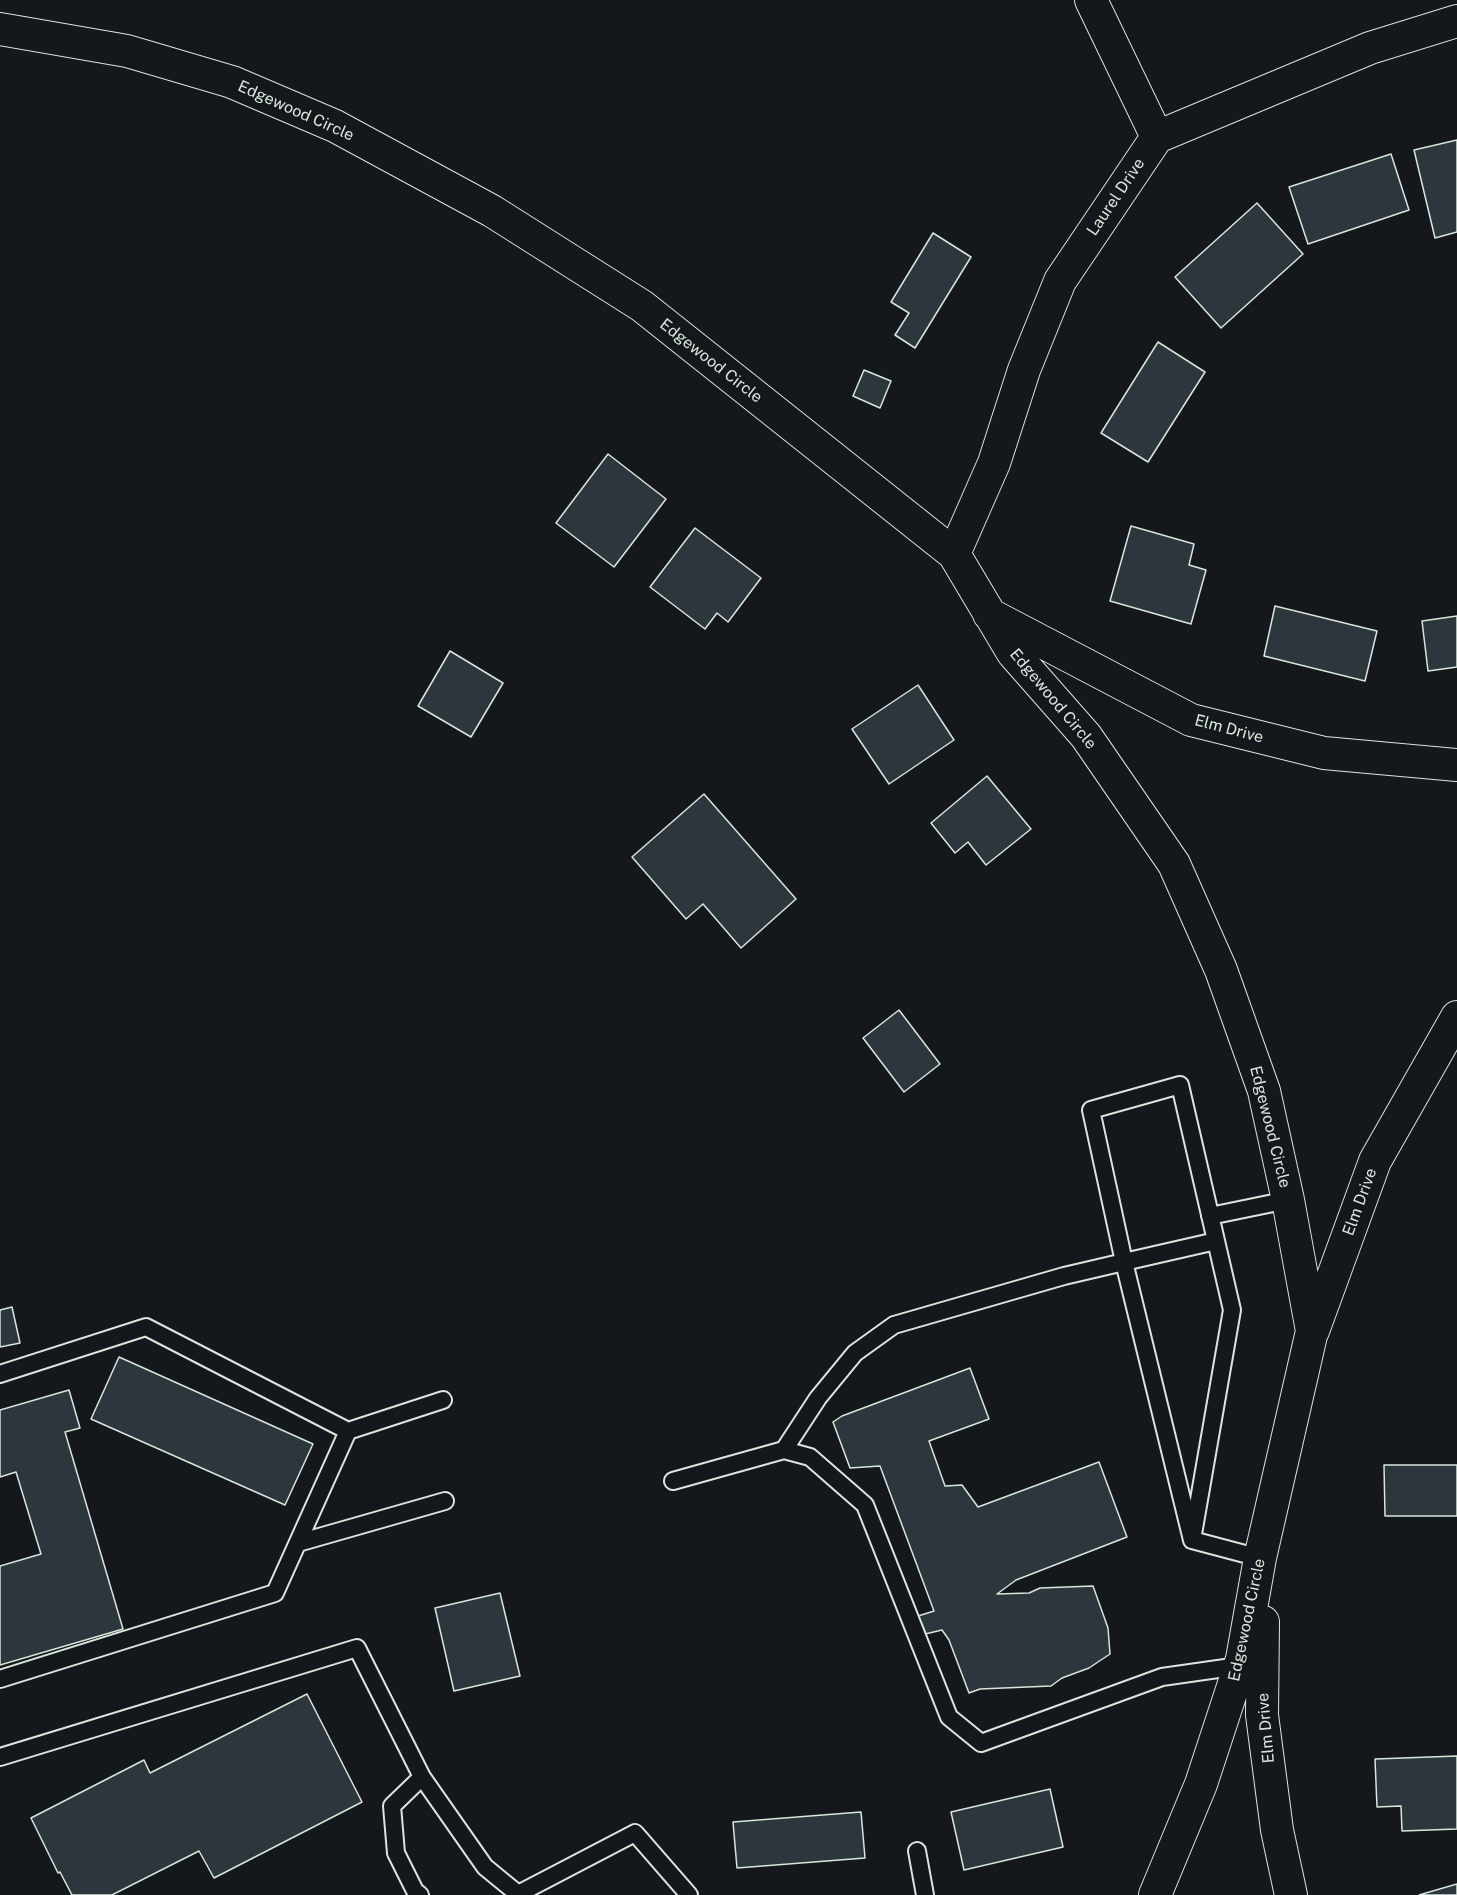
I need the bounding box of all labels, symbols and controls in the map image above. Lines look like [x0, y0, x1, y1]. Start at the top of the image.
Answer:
street label: Edgewood Circle [235, 77, 357, 145]
street label: Laurel Drive [1083, 155, 1149, 239]
street label: Edgewood Circle [656, 315, 766, 407]
street label: Edgewood Circle [1005, 645, 1101, 753]
street label: Elm Drive [1192, 711, 1266, 747]
street label: Edgewood Circle [1246, 1064, 1294, 1190]
street label: Elm Drive [1339, 1166, 1381, 1238]
street label: Edgewood Circle [1225, 1557, 1269, 1683]
street label: Elm Drive [1253, 1692, 1279, 1764]

